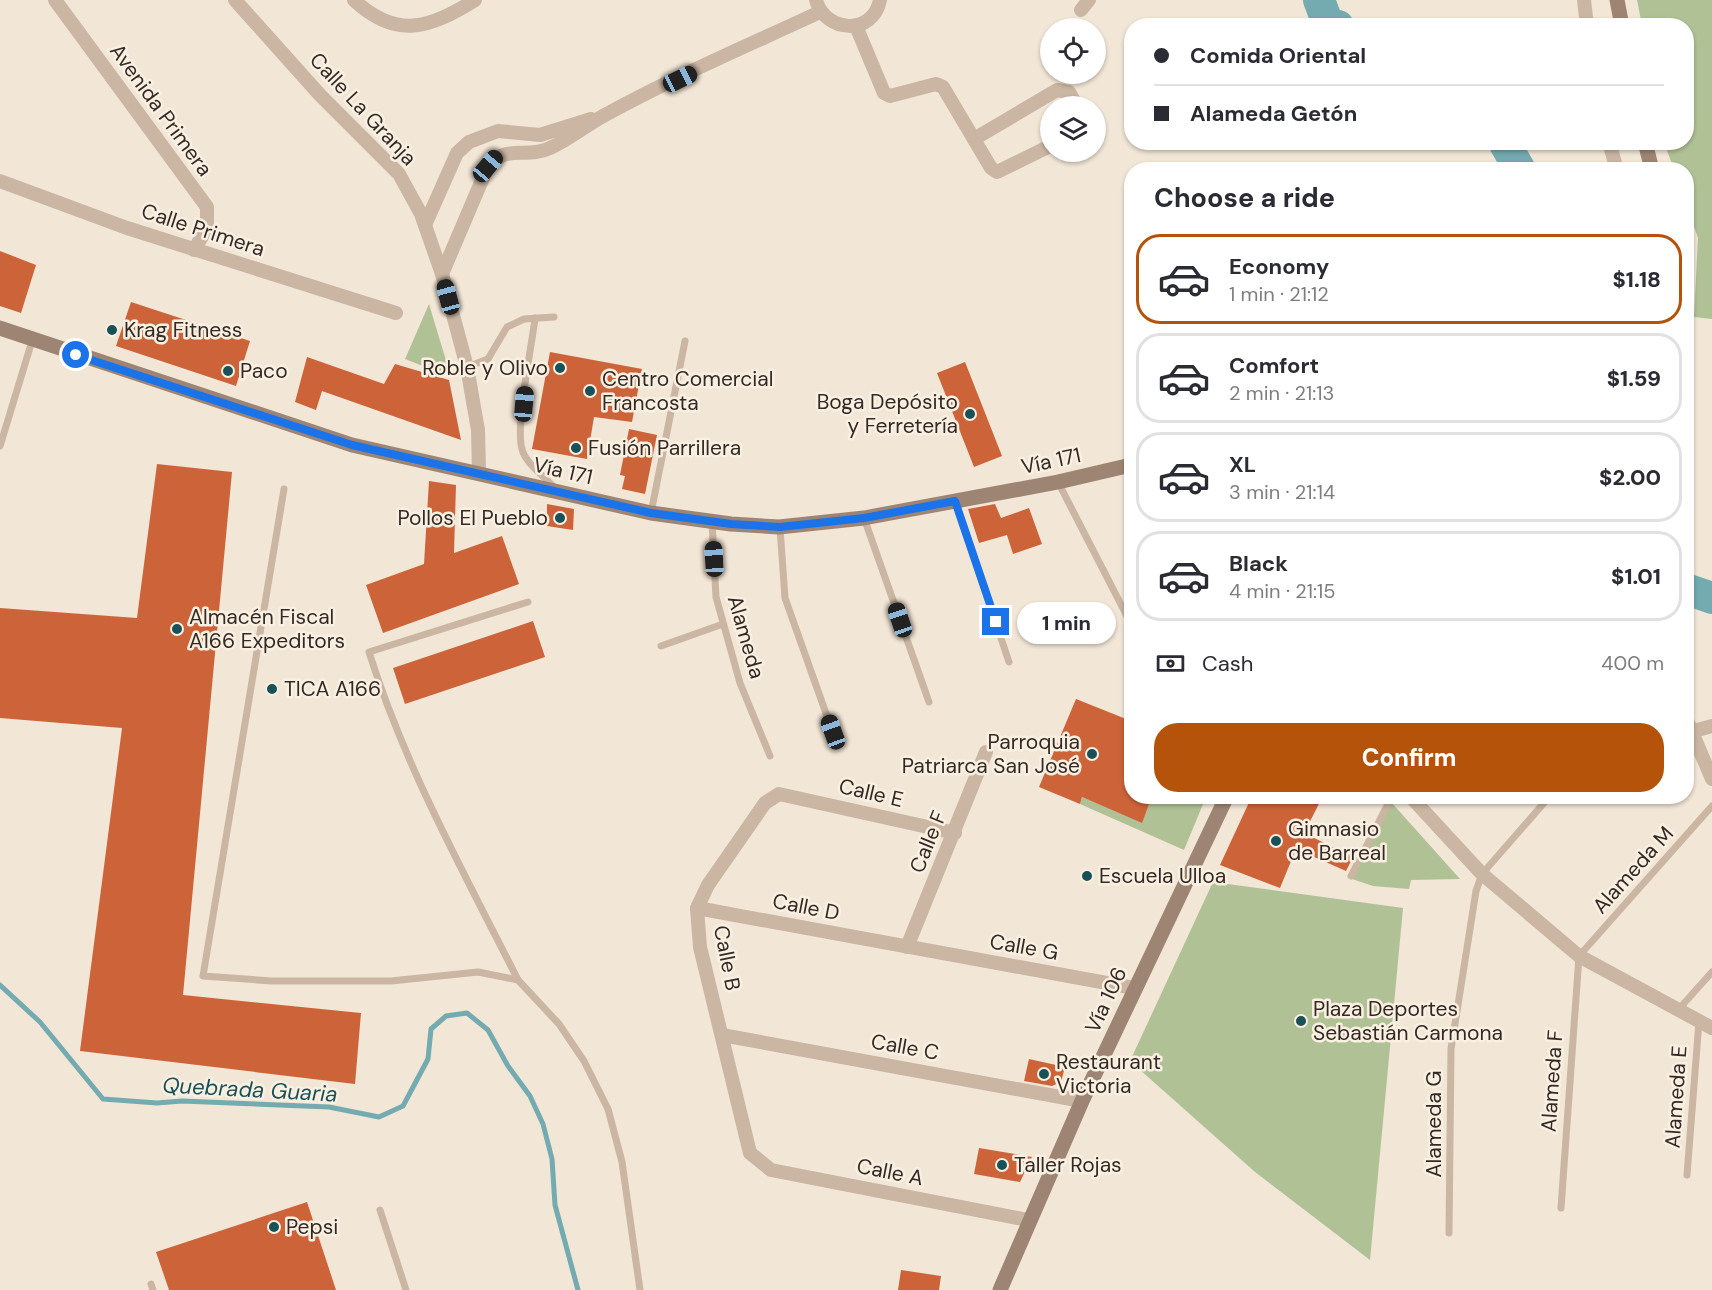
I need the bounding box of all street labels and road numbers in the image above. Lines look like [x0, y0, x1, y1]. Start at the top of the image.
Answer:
street label: Avenida Primera [103, 38, 219, 182]
street label: Calle La Granja [303, 46, 423, 172]
street label: Calle Primera [138, 197, 268, 263]
street label: Vía 171 [1019, 441, 1083, 481]
street label: Vía 171 [531, 451, 595, 491]
street label: Alameda [721, 592, 771, 682]
street label: Calle E [836, 772, 906, 814]
street label: Calle F [903, 807, 953, 877]
street label: Alameda M [1586, 820, 1680, 920]
street label: Calle D [770, 887, 842, 927]
street label: Calle B [707, 923, 747, 993]
street label: Calle G [987, 927, 1061, 967]
street label: Vía 106 [1079, 962, 1133, 1038]
street label: Calle C [869, 1027, 941, 1067]
street label: Alameda F [1534, 1029, 1570, 1133]
street label: Alameda E [1658, 1045, 1694, 1149]
street label: Alameda G [1420, 1071, 1448, 1177]
street label: Calle A [854, 1152, 926, 1192]

